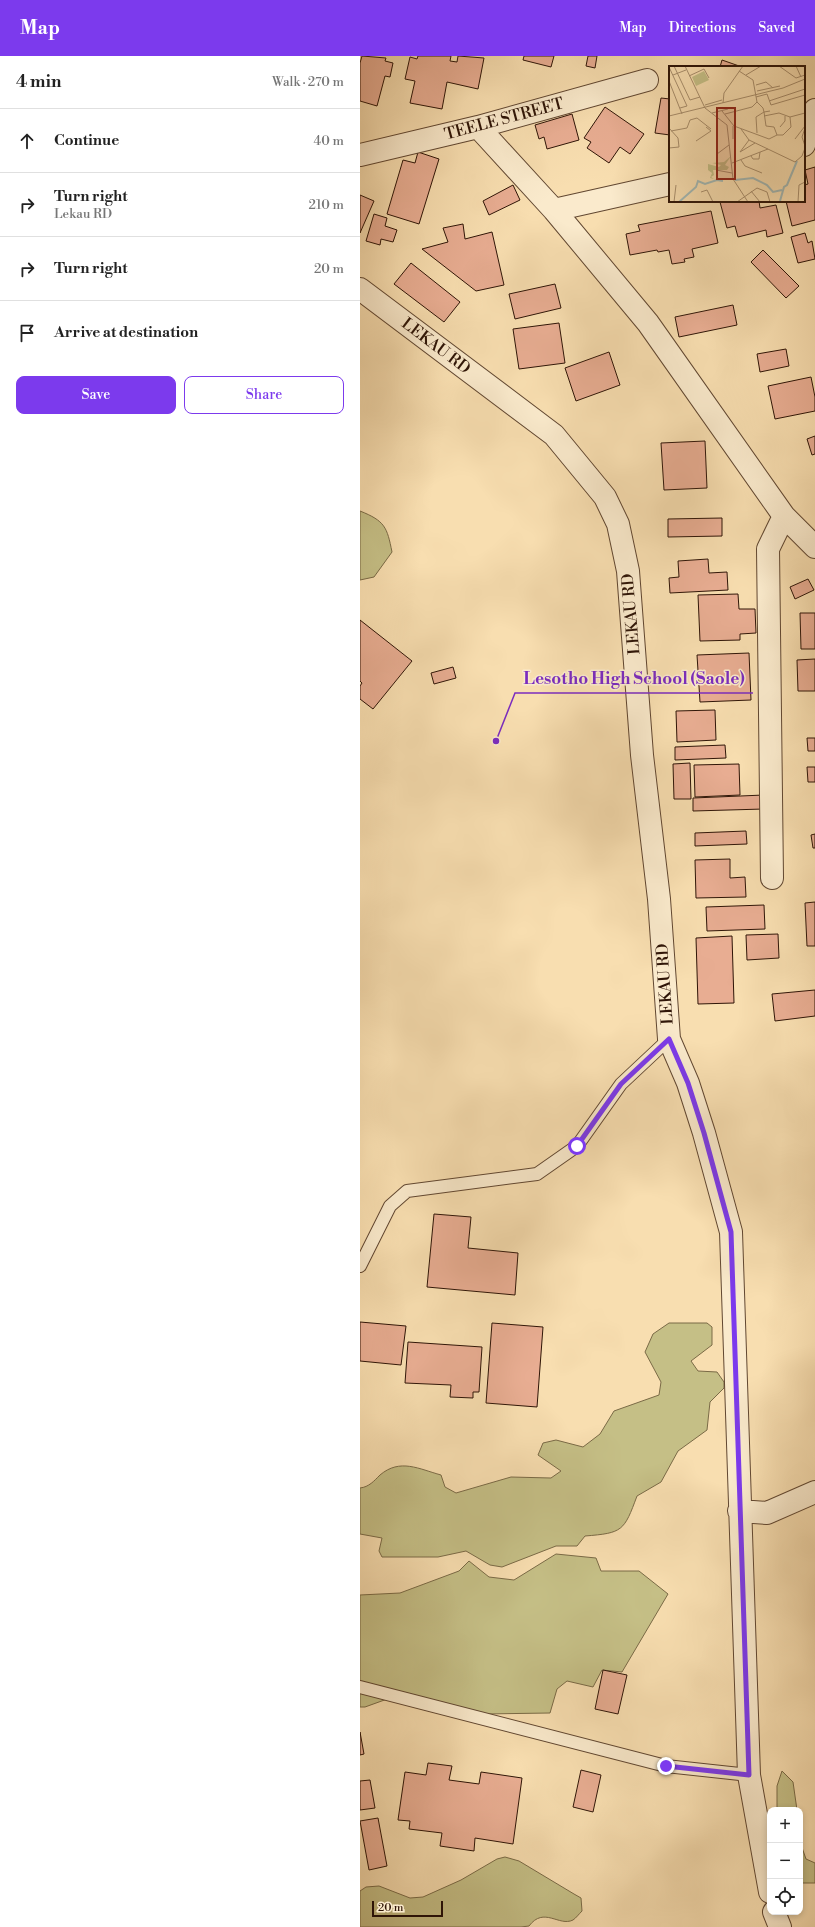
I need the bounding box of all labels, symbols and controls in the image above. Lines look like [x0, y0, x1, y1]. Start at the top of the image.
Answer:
text: Map [20, 16, 60, 40]
text: Map [619, 19, 647, 37]
text: Directions [669, 19, 736, 37]
text: Saved [758, 19, 795, 37]
inset map [669, 66, 805, 202]
text: 4 min [16, 71, 61, 93]
text: Walk · 270 m [272, 74, 344, 90]
street label: TEELE STREET [442, 93, 566, 145]
icon: ahead [16, 130, 38, 152]
text: Continue [54, 131, 119, 150]
text: 40 m [314, 133, 344, 149]
text: Turn right [54, 187, 128, 206]
icon: right [16, 194, 38, 216]
text: 210 m [309, 197, 344, 213]
text: Lekau RD [54, 206, 112, 222]
icon: right [16, 258, 38, 280]
text: Turn right [54, 259, 128, 278]
text: 20 m [314, 261, 344, 277]
street label: LEKAU RD [397, 313, 475, 379]
icon: arrive [16, 322, 38, 344]
text: Arrive at destination [54, 323, 198, 342]
button: Save [16, 376, 176, 414]
button: Share [184, 376, 344, 414]
street label: LEKAU RD [617, 573, 645, 655]
callout: Lesotho High School (Saole) [515, 664, 753, 693]
text: Lesotho High School (Saole) [523, 668, 745, 690]
street label: LEKAU RD [652, 943, 678, 1025]
route start [568, 1137, 586, 1155]
route end [657, 1757, 675, 1775]
map controls [767, 1807, 803, 1915]
button: + [767, 1807, 803, 1843]
button: − [767, 1843, 803, 1879]
button: locate [767, 1879, 803, 1915]
scale bar [372, 1899, 443, 1918]
text: 20 m [378, 1901, 403, 1915]

